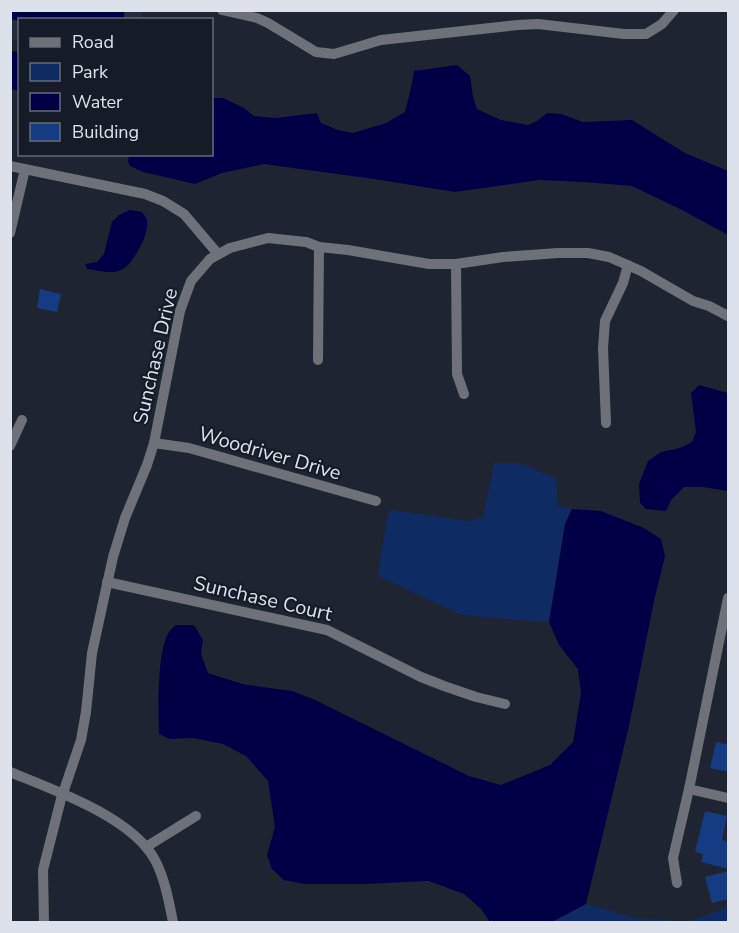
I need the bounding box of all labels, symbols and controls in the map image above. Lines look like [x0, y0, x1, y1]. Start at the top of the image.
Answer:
legend [18, 18, 213, 156]
text: Road [72, 30, 114, 54]
text: Park [72, 60, 109, 84]
text: Water [72, 90, 123, 114]
text: Building [72, 120, 139, 144]
street label: Sunchase Drive [127, 285, 184, 427]
street label: Woodriver Drive [195, 420, 344, 487]
street label: Sunchase Court [191, 569, 336, 628]

